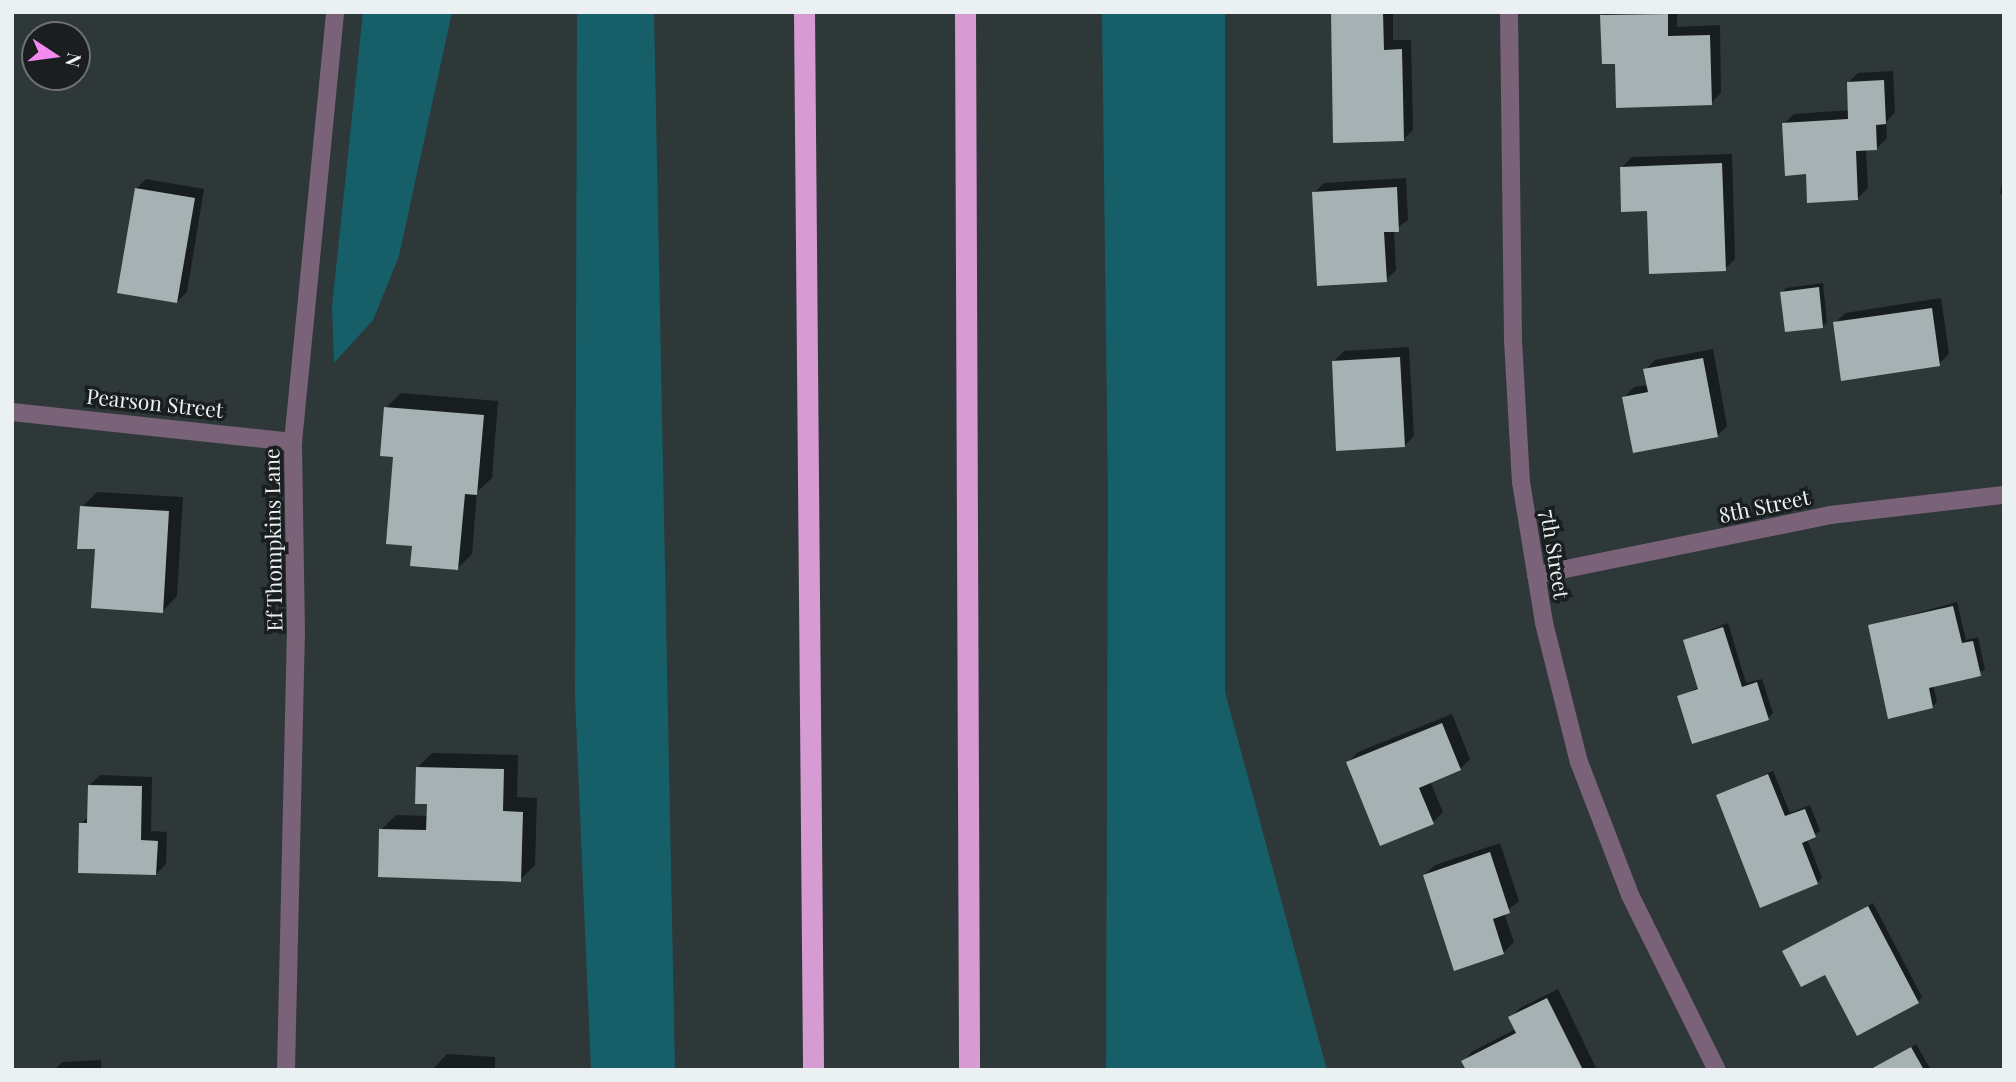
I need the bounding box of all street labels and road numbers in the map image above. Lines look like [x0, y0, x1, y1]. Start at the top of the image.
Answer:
street label: Pearson Street [85, 382, 225, 422]
street label: Ef Thompkins Lane [258, 448, 286, 632]
street label: 8th Street [1716, 483, 1812, 527]
street label: 7th Street [1537, 508, 1575, 600]

